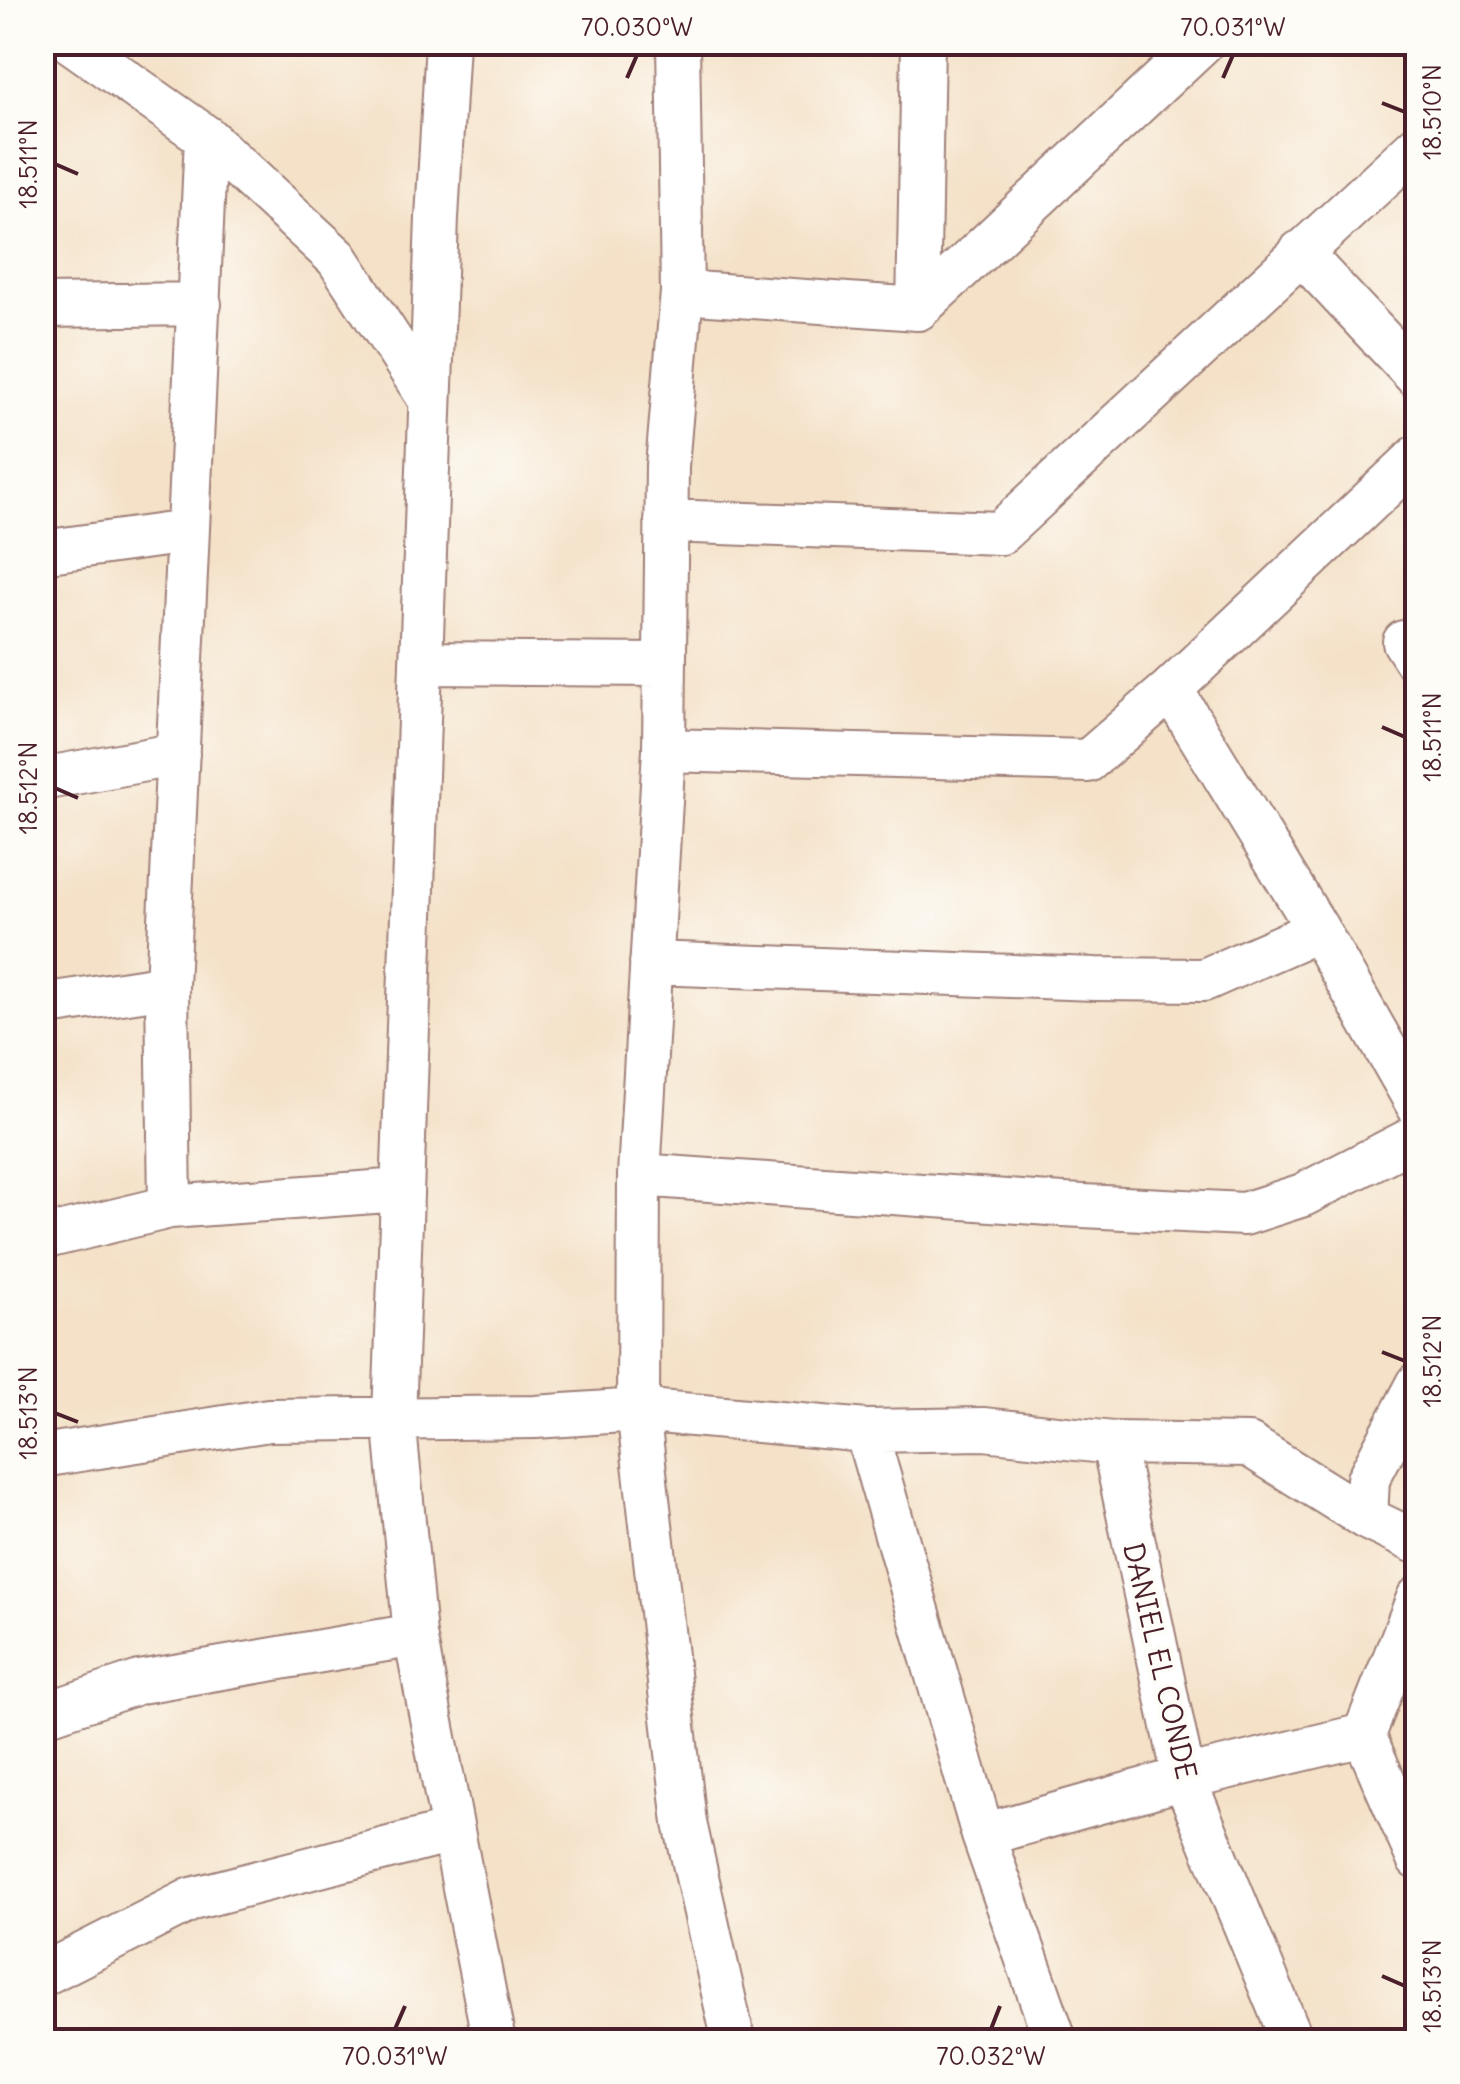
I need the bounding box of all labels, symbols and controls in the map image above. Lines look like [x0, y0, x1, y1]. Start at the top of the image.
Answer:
text: 70.030°W [581, 11, 693, 43]
text: 70.031°W [1180, 11, 1286, 43]
text: 18.510°N [1416, 64, 1448, 160]
text: 18.511°N [12, 119, 44, 209]
text: 18.511°N [1416, 692, 1448, 782]
text: 18.512°N [12, 741, 44, 835]
text: 18.512°N [1416, 1314, 1448, 1408]
text: 18.513°N [12, 1366, 44, 1460]
street label: DANIEL EL CONDE [1115, 1539, 1205, 1783]
text: 18.513°N [1416, 1939, 1448, 2033]
text: 70.031°W [342, 2040, 448, 2072]
text: 70.032°W [936, 2040, 1046, 2072]

